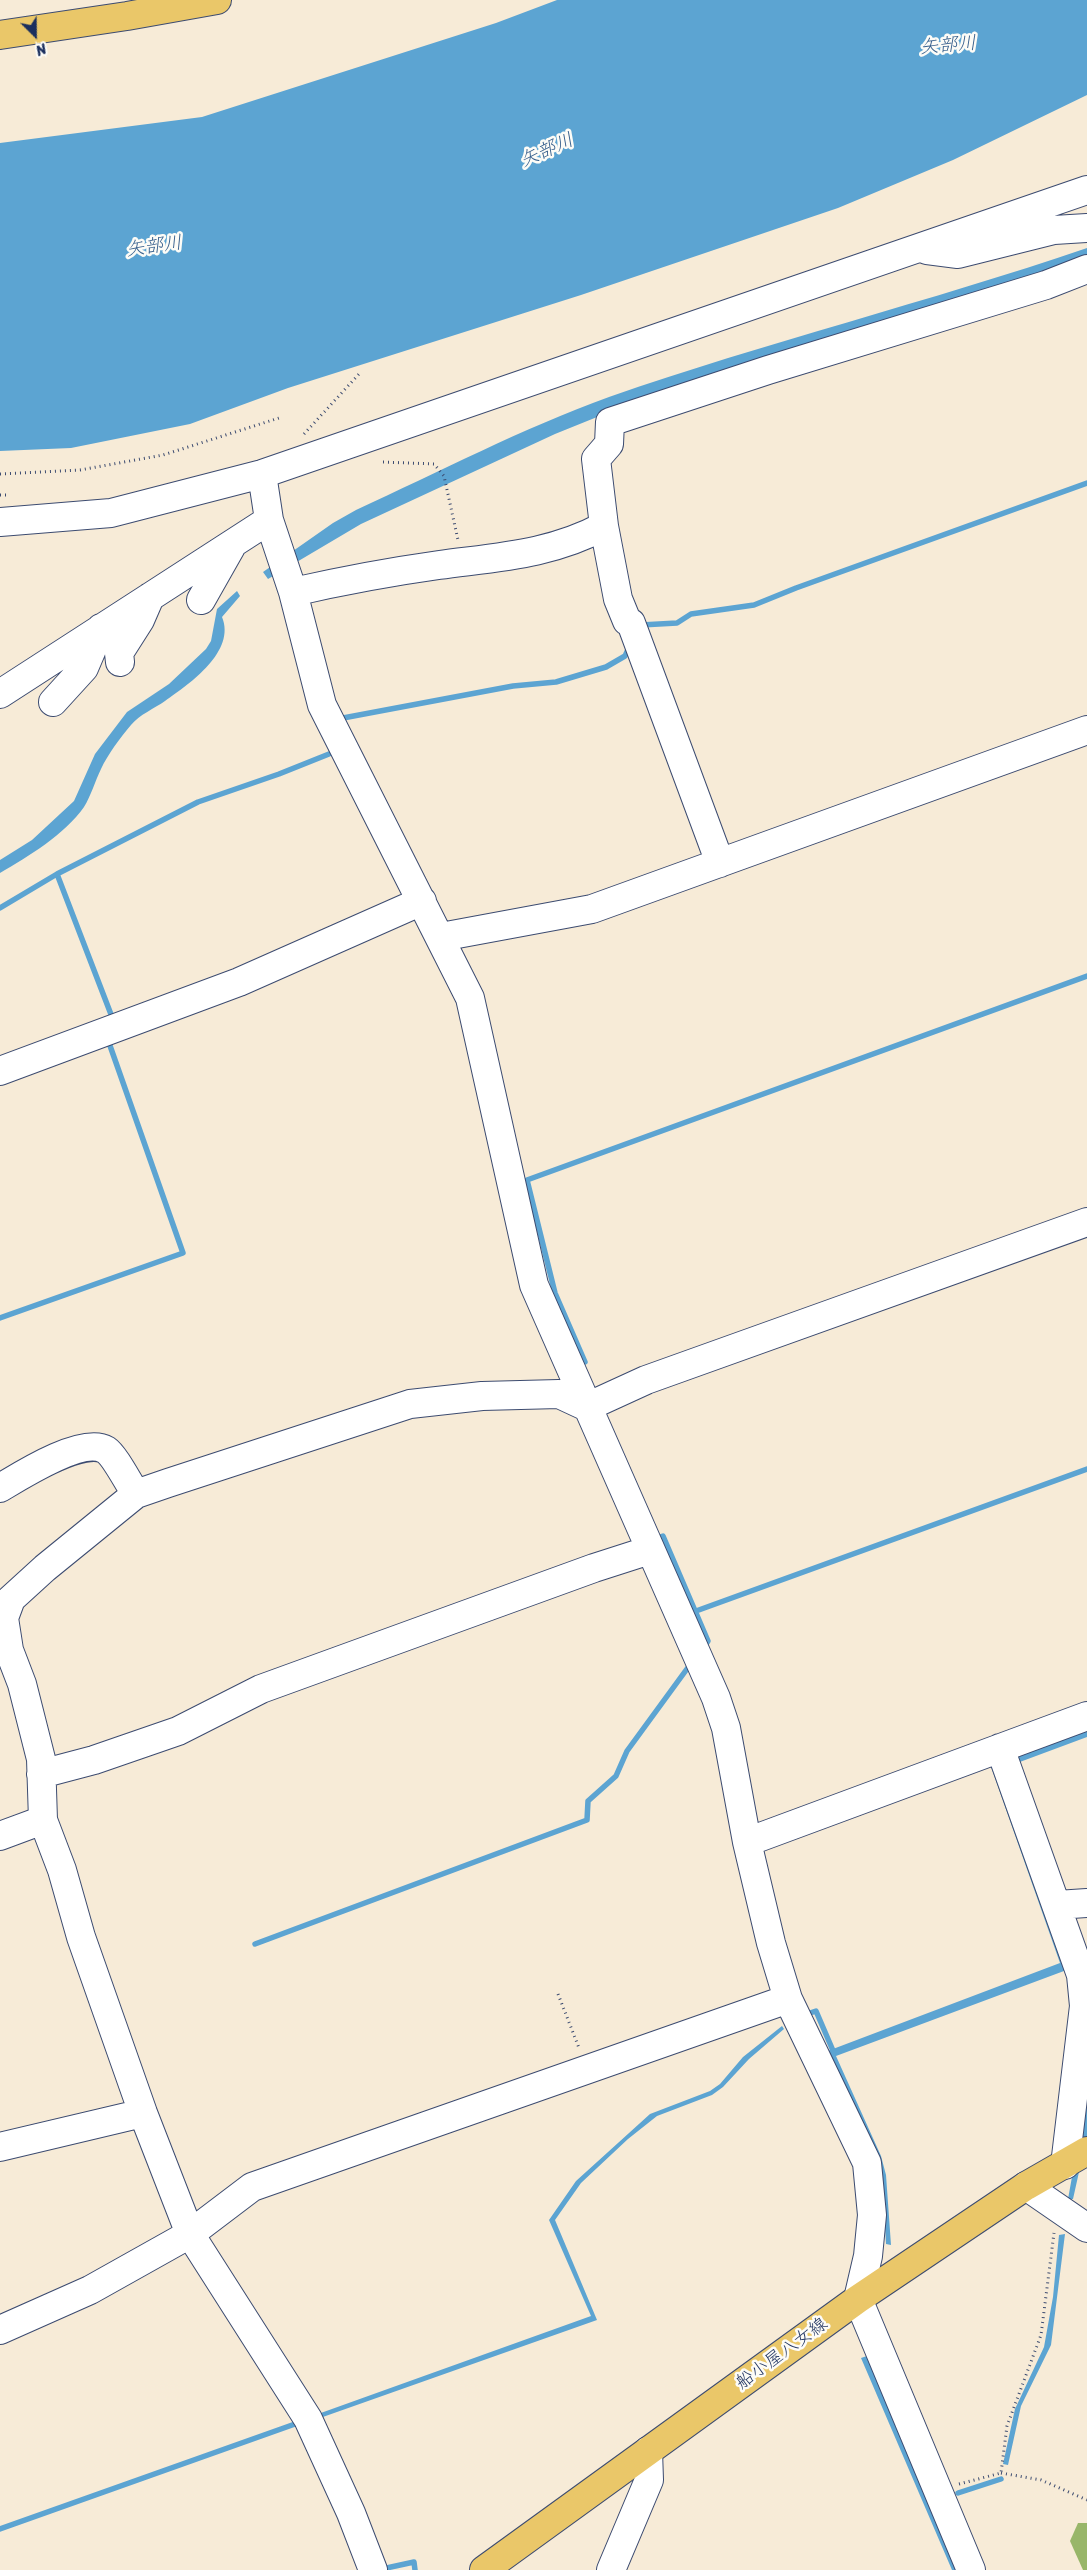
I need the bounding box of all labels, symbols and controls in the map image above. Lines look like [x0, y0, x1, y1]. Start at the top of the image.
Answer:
north arrow [10, 10, 60, 60]
water label: 矢部川 [919, 32, 977, 60]
text: N [32, 36, 50, 63]
water label: 矢部川 [516, 129, 578, 173]
water label: 矢部川 [124, 232, 184, 262]
street label: 船小屋八女線 [732, 2314, 832, 2394]

